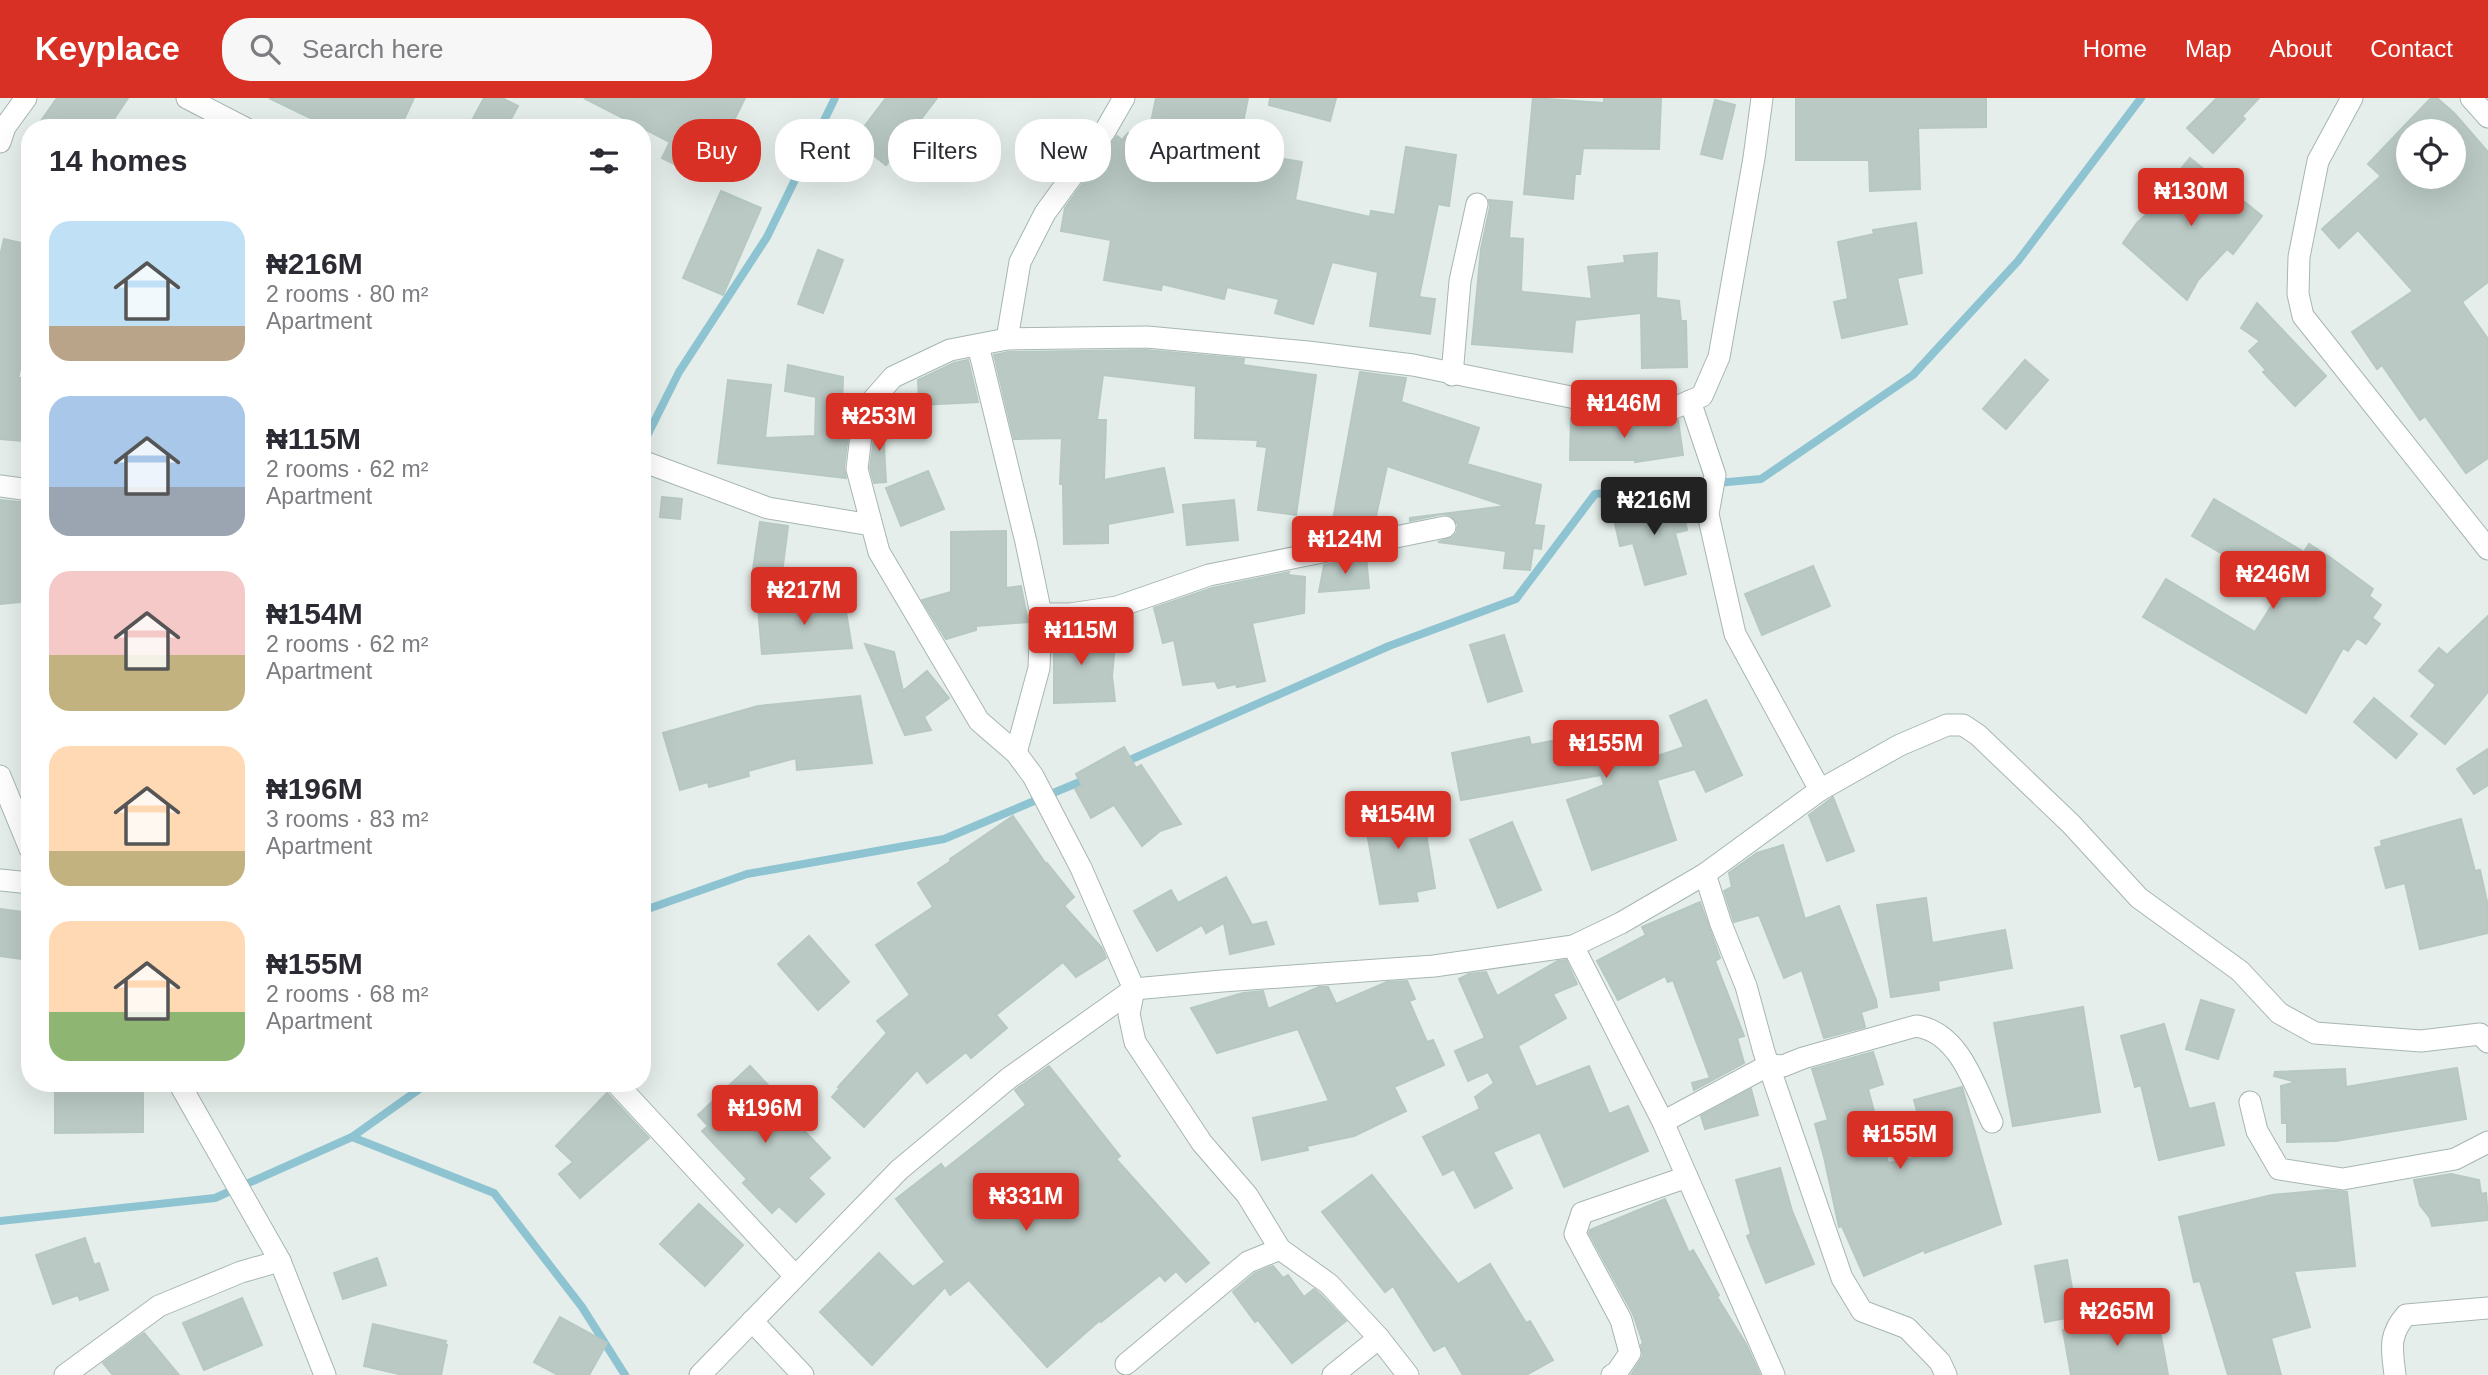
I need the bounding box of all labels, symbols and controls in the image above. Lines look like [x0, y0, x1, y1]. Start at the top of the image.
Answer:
search box [222, 18, 712, 81]
text: Keyplace [35, 30, 180, 67]
icon: search [246, 30, 284, 68]
text: Search here [302, 34, 444, 64]
text: Home [2083, 35, 2147, 62]
text: Map [2185, 35, 2232, 62]
text: About [2270, 35, 2332, 62]
text: Contact [2370, 35, 2453, 62]
chip: Buy [672, 119, 761, 182]
chip: Rent [775, 119, 874, 182]
chip: Filters [888, 119, 1001, 182]
chip: New [1015, 119, 1111, 182]
chip: Apartment [1125, 119, 1284, 182]
map controls [2396, 119, 2466, 189]
button: locate [2396, 119, 2466, 189]
icon: filters [585, 142, 623, 180]
text: 14 homes [49, 144, 187, 177]
pin: ₦130M [2142, 169, 2240, 228]
text: ₦130M [2154, 178, 2228, 204]
text: ₦216M [266, 247, 363, 280]
icon: home [105, 249, 189, 333]
text: 2 rooms · 80 m² [266, 281, 428, 307]
text: Apartment [266, 308, 372, 334]
pin: ₦146M [1575, 380, 1673, 440]
text: ₦146M [1587, 390, 1661, 416]
pin: ₦253M [830, 394, 928, 453]
text: ₦253M [842, 403, 916, 429]
text: ₦115M [266, 422, 361, 455]
icon: home [105, 424, 189, 508]
text: 2 rooms · 62 m² [266, 456, 428, 482]
pin: ₦216M [1605, 478, 1703, 537]
text: Apartment [266, 483, 372, 509]
text: ₦216M [1617, 487, 1691, 513]
pin: ₦124M [1296, 517, 1394, 576]
text: ₦124M [1308, 526, 1382, 552]
pin: ₦246M [2224, 552, 2322, 611]
text: ₦246M [2236, 561, 2310, 587]
pin: ₦217M [755, 568, 853, 627]
text: ₦217M [767, 577, 841, 603]
text: ₦154M [266, 597, 363, 630]
icon: home [105, 599, 189, 683]
pin: ₦115M [1032, 608, 1130, 667]
text: ₦115M [1045, 617, 1117, 643]
text: 2 rooms · 62 m² [266, 631, 428, 657]
text: Apartment [266, 658, 372, 684]
pin: ₦155M [1557, 720, 1655, 780]
text: ₦155M [1569, 730, 1643, 756]
text: ₦196M [266, 772, 363, 805]
icon: home [105, 774, 189, 858]
pin: ₦154M [1349, 792, 1447, 851]
text: ₦154M [1361, 801, 1435, 827]
text: 3 rooms · 83 m² [266, 806, 428, 832]
text: Apartment [266, 833, 372, 859]
text: ₦155M [266, 947, 363, 980]
icon: home [105, 949, 189, 1033]
text: 2 rooms · 68 m² [266, 981, 428, 1007]
text: Apartment [266, 1008, 372, 1034]
pin: ₦196M [716, 1086, 814, 1145]
text: ₦196M [728, 1095, 802, 1121]
pin: ₦155M [1851, 1112, 1949, 1171]
text: ₦155M [1863, 1121, 1937, 1147]
pin: ₦331M [977, 1174, 1075, 1233]
text: ₦331M [989, 1183, 1063, 1209]
pin: ₦265M [2068, 1288, 2166, 1348]
text: ₦265M [2080, 1298, 2154, 1324]

